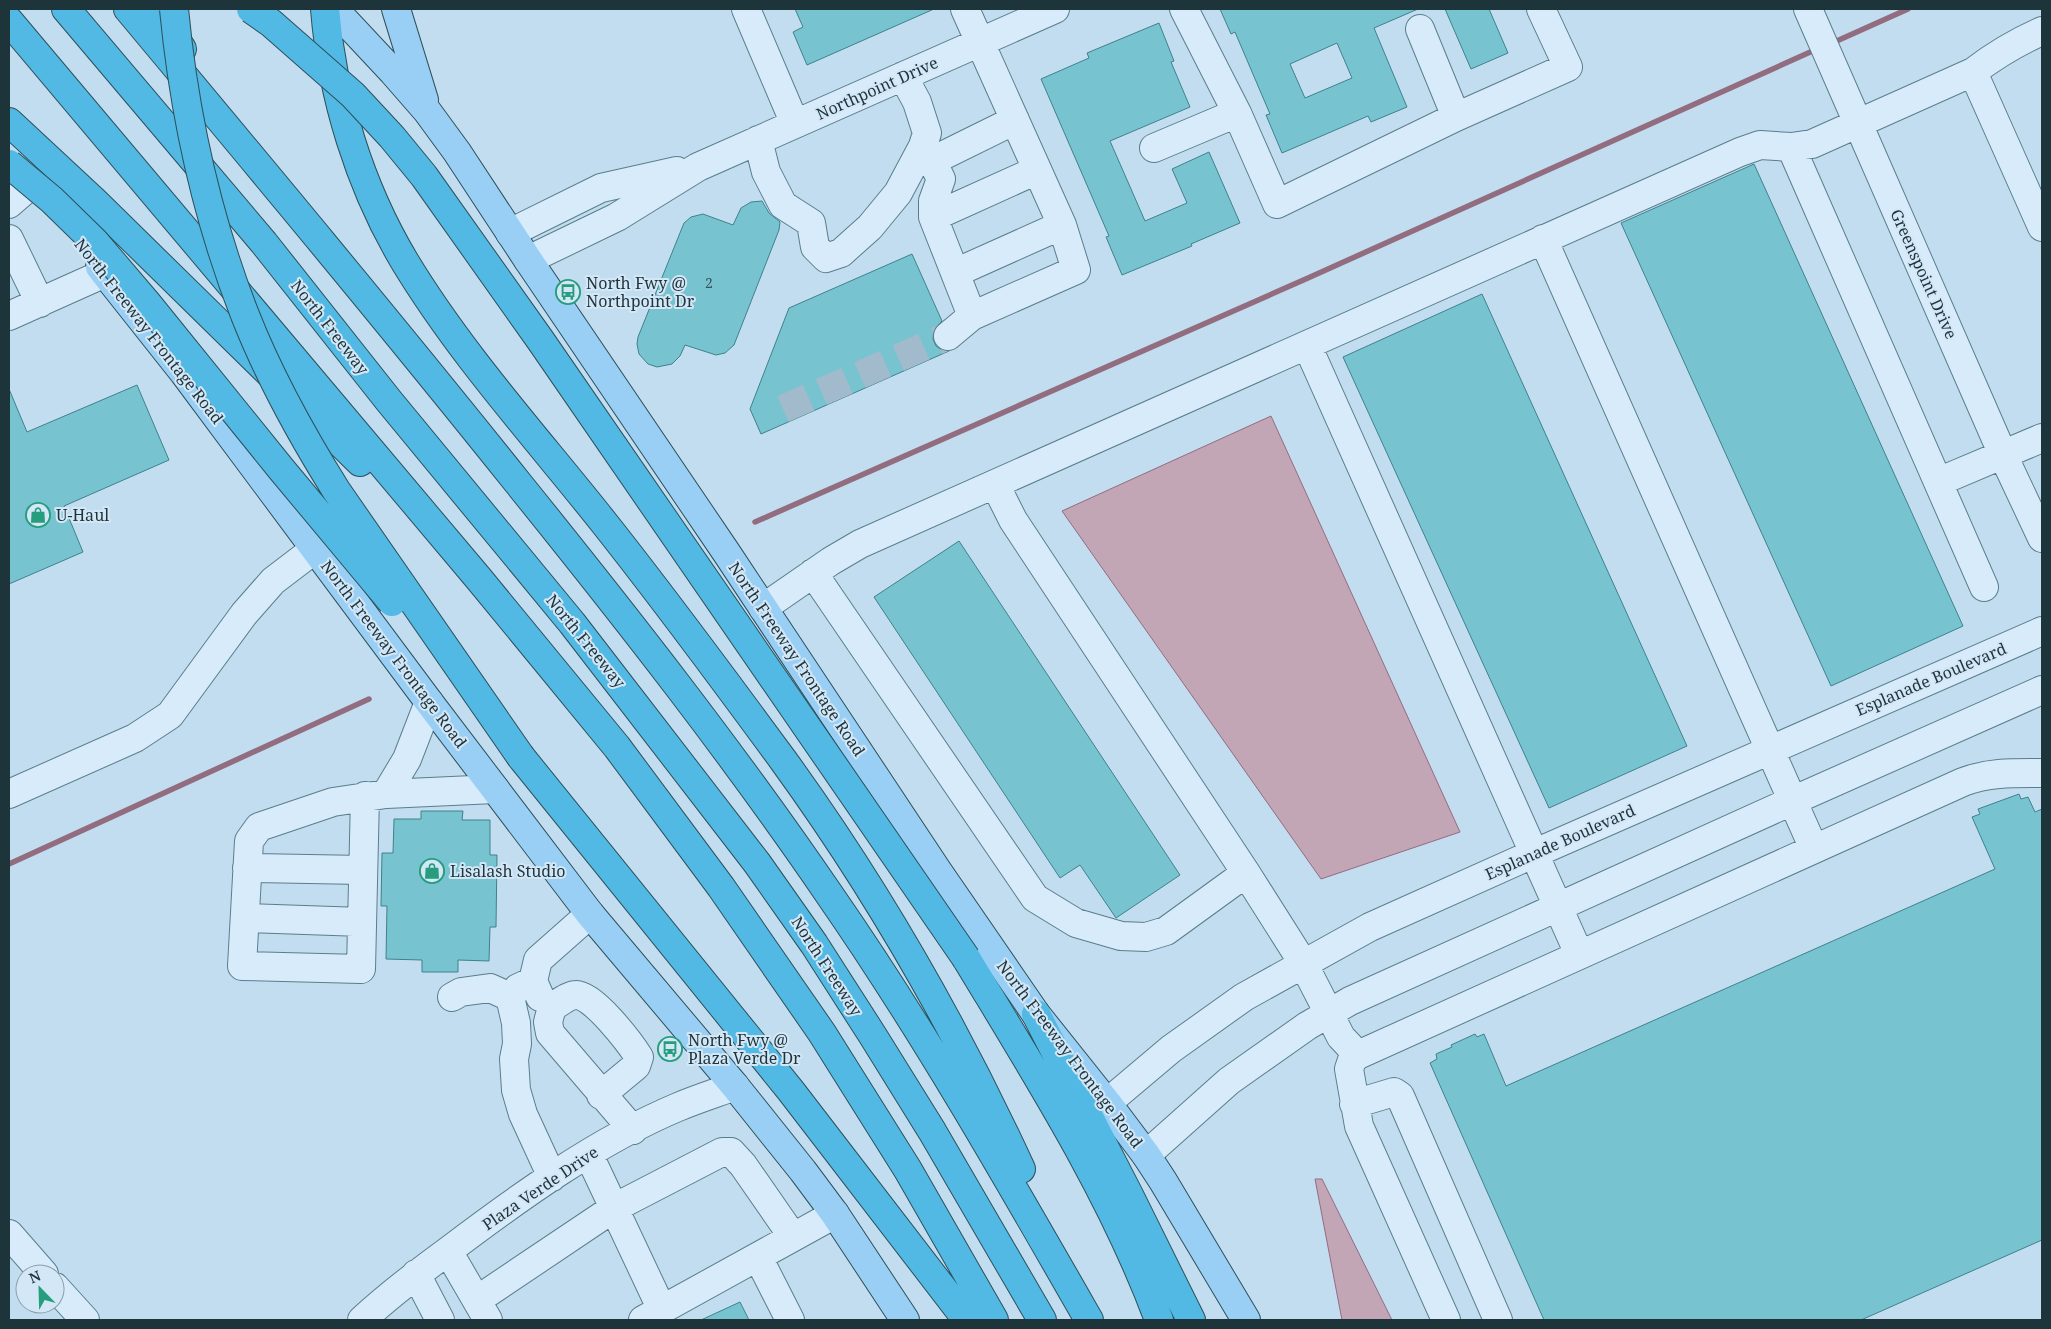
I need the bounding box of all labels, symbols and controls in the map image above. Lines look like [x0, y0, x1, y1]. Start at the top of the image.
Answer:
street label: Northpoint Drive [813, 51, 941, 125]
street label: Greenspoint Drive [1885, 206, 1963, 342]
street label: North Freeway Frontage Road [70, 234, 229, 428]
place label: North Fwy @ Northpoint Dr [586, 272, 695, 312]
house number: 2 [705, 273, 713, 292]
street label: North Freeway [286, 275, 375, 380]
bus stop icon: North Fwy @ Northpoint Dr [555, 279, 581, 305]
shop icon: U-Haul [25, 502, 51, 528]
place label: U-Haul [56, 504, 109, 526]
street label: North Freeway Frontage Road [316, 556, 472, 753]
street label: North Freeway Frontage Road [724, 558, 870, 761]
street label: North Freeway [541, 590, 631, 693]
street label: Esplanade Boulevard [1852, 637, 2010, 721]
street label: Esplanade Boulevard [1482, 799, 1639, 885]
shop icon: Lisalash Studio [419, 858, 445, 884]
place label: Lisalash Studio [450, 860, 566, 882]
street label: North Freeway [787, 912, 868, 1021]
street label: North Freeway Frontage Road [992, 956, 1148, 1153]
place label: North Fwy @ Plaza Verde Dr [688, 1029, 801, 1069]
bus stop icon: North Fwy @ Plaza Verde Dr [657, 1036, 683, 1062]
street label: Plaza Verde Drive [478, 1141, 602, 1235]
north arrow [15, 1264, 65, 1314]
text: N [26, 1266, 44, 1287]

